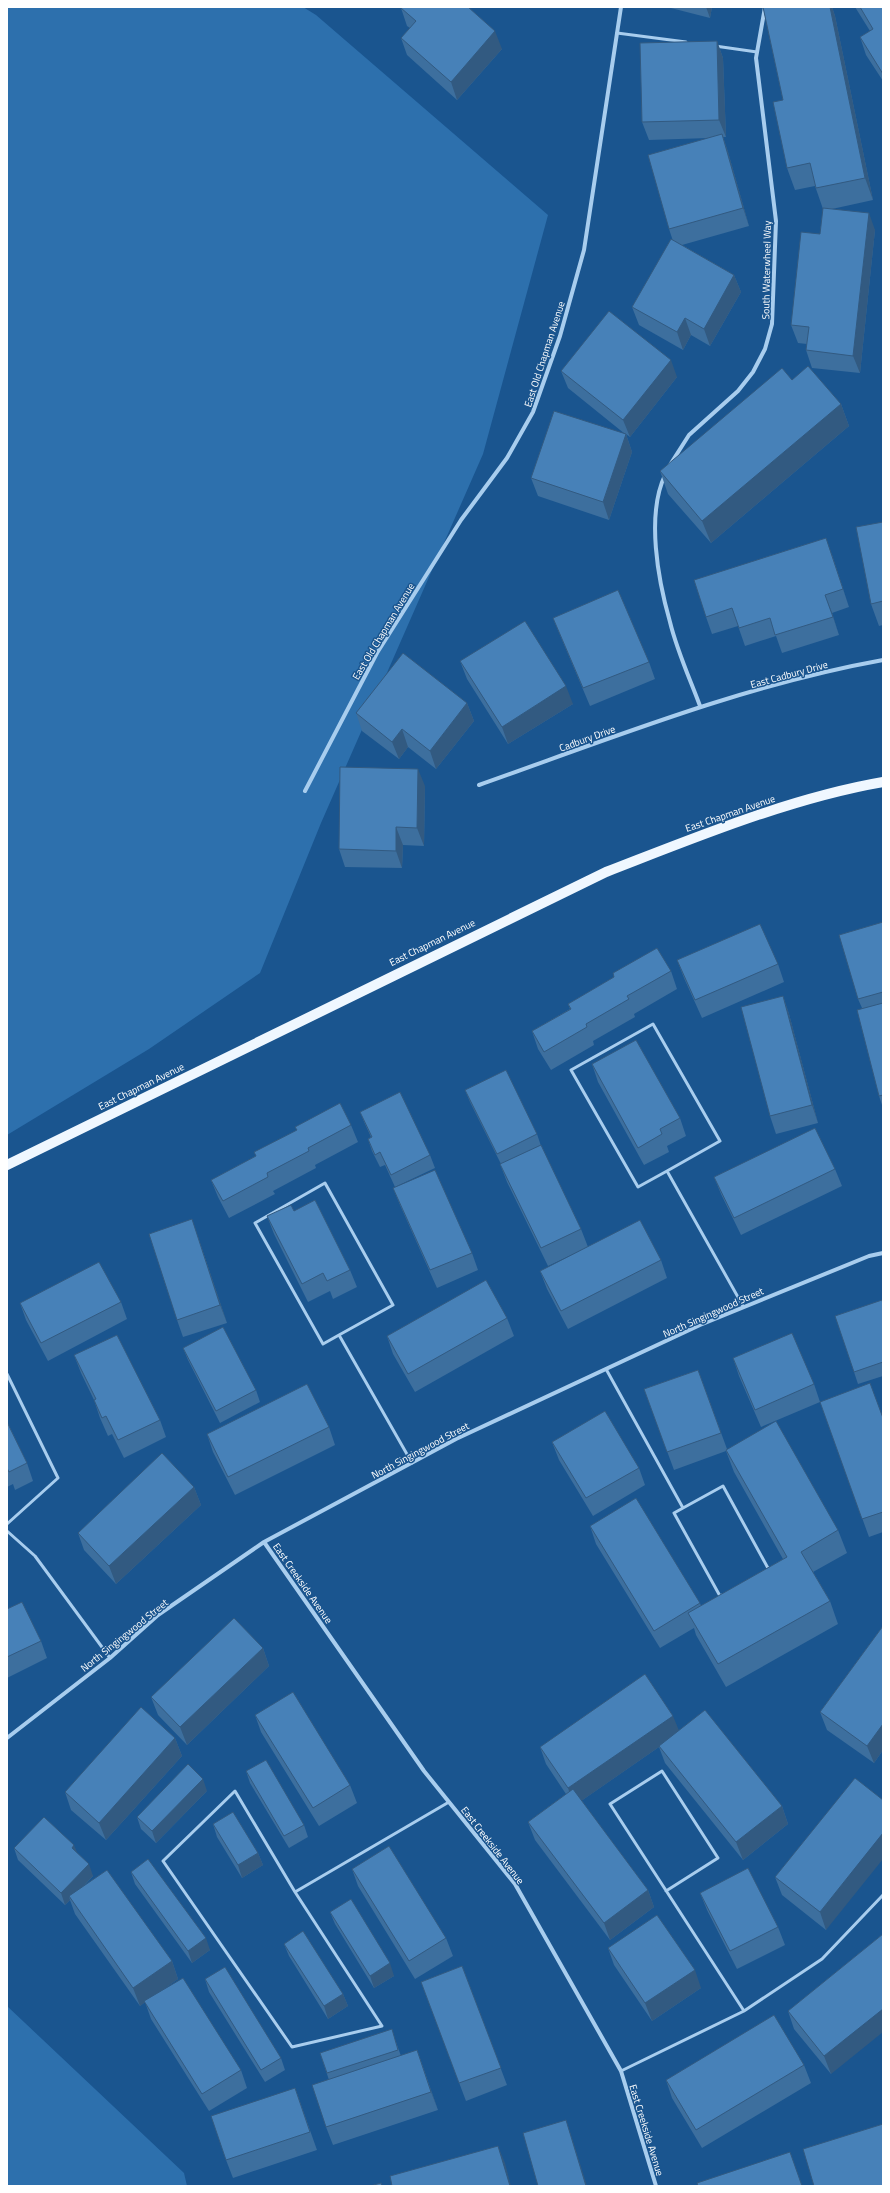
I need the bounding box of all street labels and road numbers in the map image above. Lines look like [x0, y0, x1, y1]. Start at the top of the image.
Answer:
street label: South Waterwheel Way [758, 220, 775, 320]
street label: East Old Chapman Avenue [520, 299, 569, 409]
street label: East Old Chapman Avenue [349, 580, 418, 683]
street label: East Cadbury Drive [749, 657, 830, 692]
street label: Cadbury Drive [557, 721, 617, 756]
street label: East Chapman Avenue [683, 791, 777, 836]
street label: East Chapman Avenue [387, 915, 478, 970]
street label: East Chapman Avenue [96, 1059, 187, 1114]
street label: North Singingwood Street [660, 1283, 766, 1341]
street label: North Singingwood Street [369, 1418, 472, 1483]
street label: East Creekside Avenue [269, 1540, 336, 1627]
street label: North Singingwood Street [77, 1595, 172, 1675]
street label: East Creekside Avenue [457, 1803, 528, 1887]
street label: East Creekside Avenue [625, 2082, 668, 2178]

